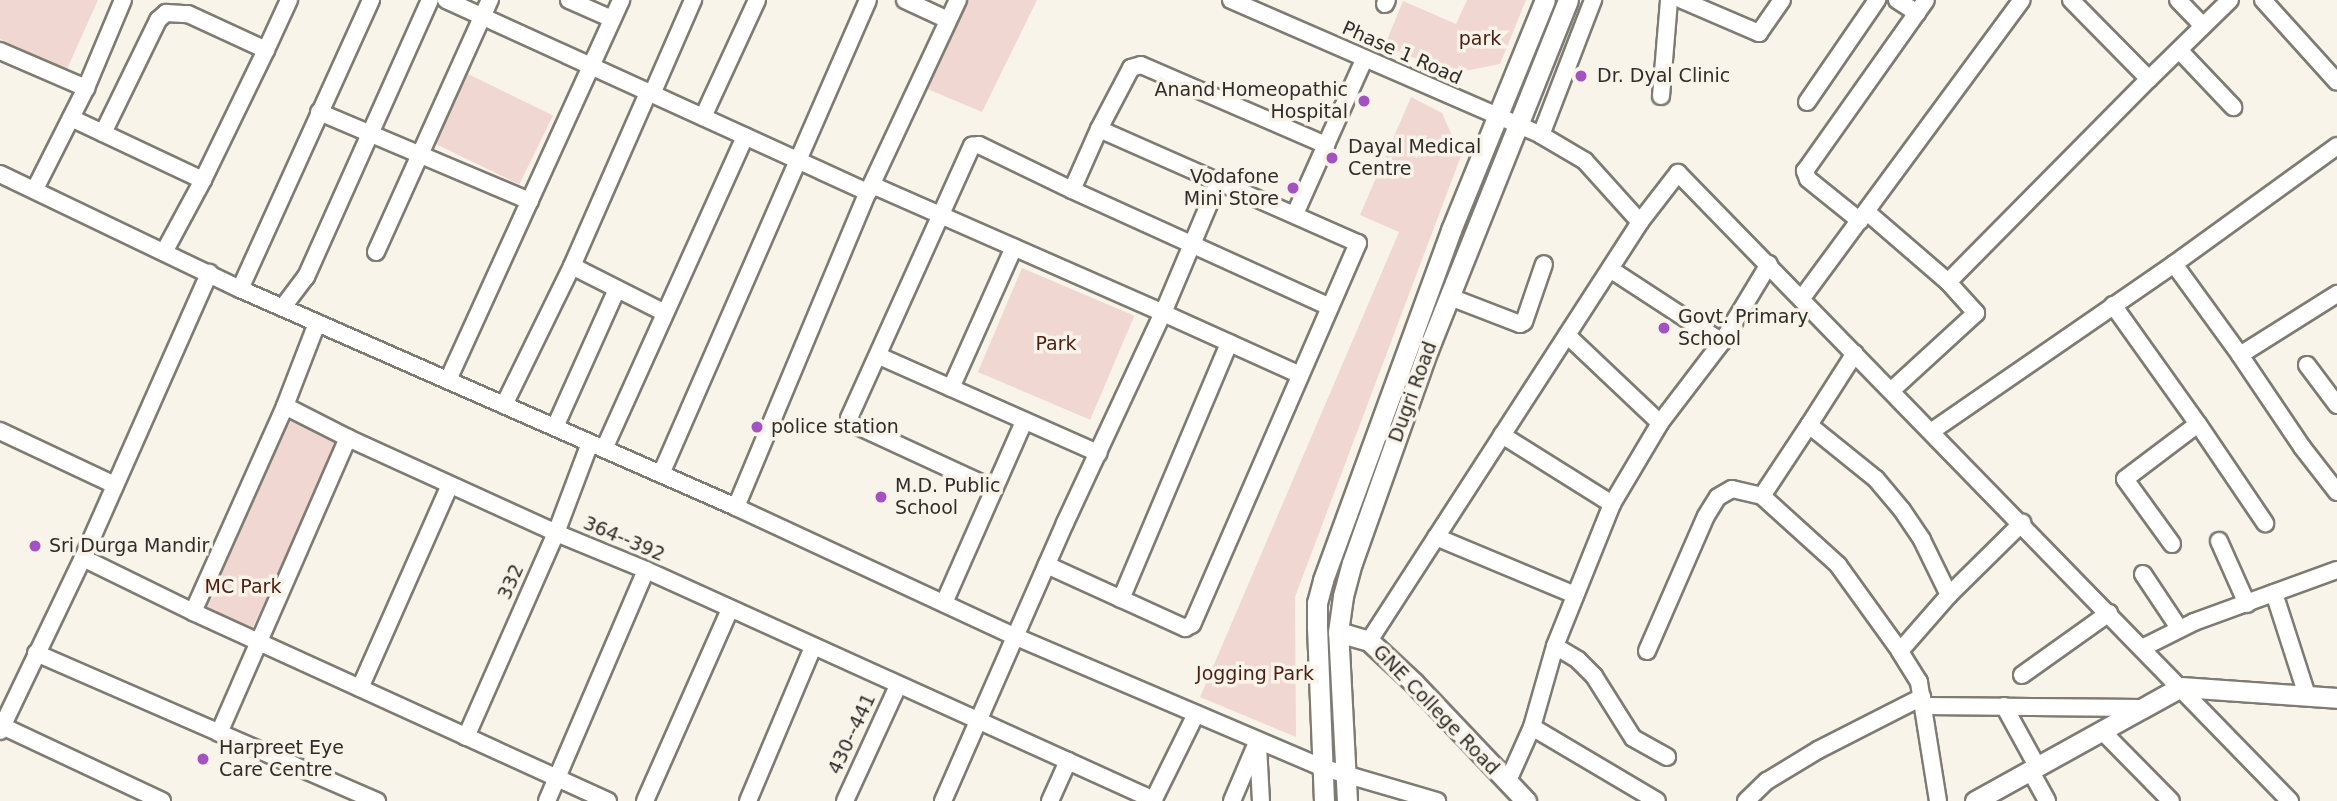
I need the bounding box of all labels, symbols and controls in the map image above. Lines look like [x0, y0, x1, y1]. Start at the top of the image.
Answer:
street label: Phase 1 Road [1339, 16, 1465, 90]
park label: park [1459, 28, 1501, 50]
place label: Dr. Dyal Clinic [1597, 65, 1730, 87]
marker: Dr. Dyal Clinic [1571, 66, 1591, 86]
place label: Anand Homeopathic Hospital [1155, 79, 1348, 123]
marker: Anand Homeopathic Hospital [1354, 91, 1374, 111]
place label: Dayal Medical Centre [1348, 136, 1481, 180]
marker: Dayal Medical Centre [1322, 148, 1342, 168]
place label: Vodafone Mini Store [1184, 166, 1279, 210]
marker: Vodafone Mini Store [1285, 180, 1301, 196]
place label: Govt. Primary School [1678, 306, 1809, 350]
marker: Govt. Primary School [1656, 320, 1672, 336]
park label: Park [1035, 333, 1077, 355]
street label: Dugri Road [1384, 339, 1442, 445]
place label: police station [771, 416, 899, 438]
marker: police station [749, 419, 765, 435]
place label: M.D. Public School [895, 475, 1000, 519]
marker: M.D. Public School [873, 489, 889, 505]
street label: 364--392 [580, 512, 668, 566]
place label: Sri Durga Mandir [49, 535, 209, 557]
marker: Sri Durga Mandir [27, 538, 43, 554]
street label: 332 [493, 561, 529, 603]
park label: MC Park [205, 576, 281, 598]
street label: GNE College Road [1368, 640, 1504, 780]
park label: Jogging Park [1196, 663, 1314, 685]
street label: 430--441 [823, 690, 881, 778]
place label: Harpreet Eye Care Centre [219, 737, 344, 781]
marker: Harpreet Eye Care Centre [193, 749, 213, 769]

